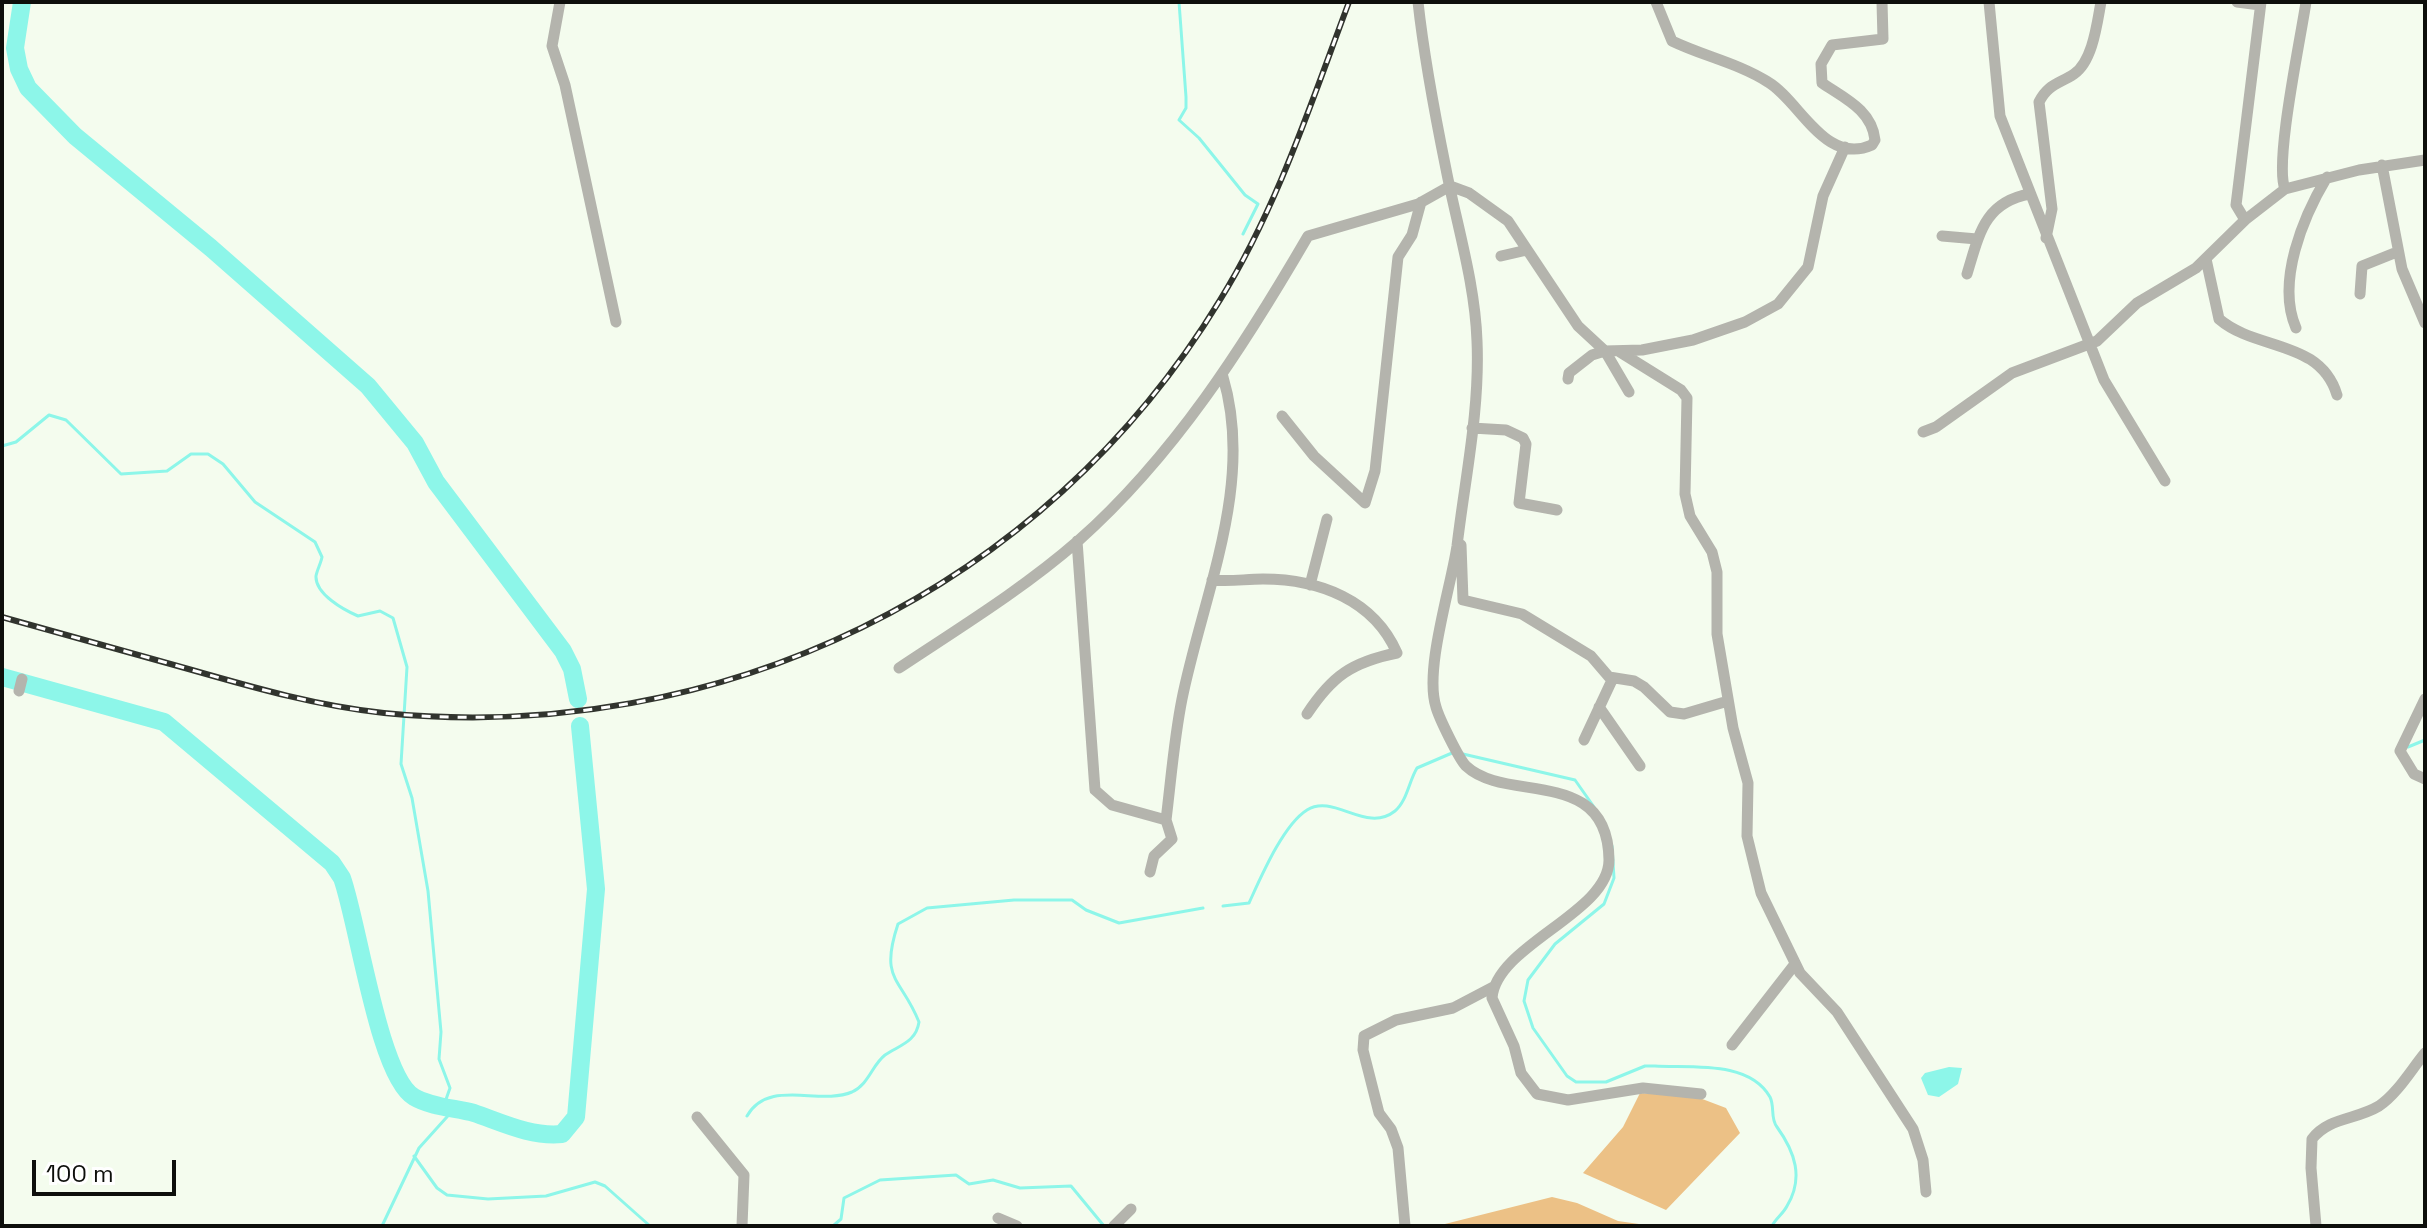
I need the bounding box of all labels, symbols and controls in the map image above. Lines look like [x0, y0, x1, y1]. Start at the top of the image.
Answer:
scale bar [36, 1144, 180, 1194]
text: 100 m [46, 1158, 114, 1189]

